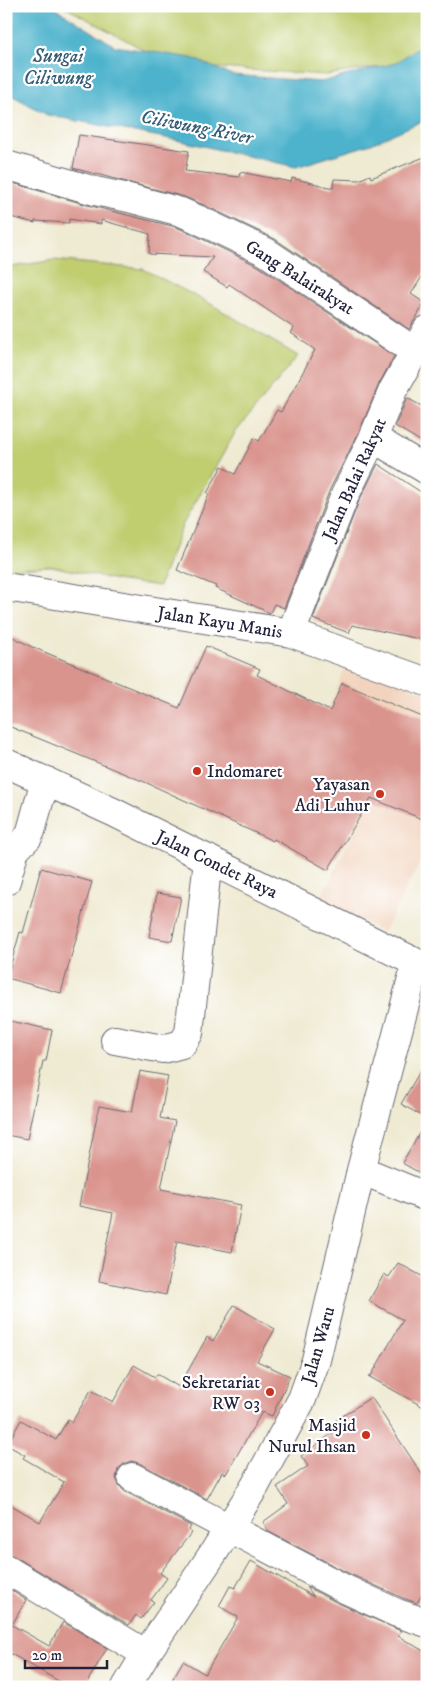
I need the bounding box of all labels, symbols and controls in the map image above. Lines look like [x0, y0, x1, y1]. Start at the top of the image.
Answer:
water label: Sungai Ciliwung [24, 45, 94, 90]
water label: Ciliwung River [139, 105, 257, 150]
street label: Gang Balairakyat [241, 236, 358, 320]
street label: Jalan Balai Rakyat [317, 414, 392, 546]
street label: Jalan Kayu Manis [154, 602, 284, 644]
place label: Indomaret [207, 761, 283, 783]
marker: Indomaret [191, 765, 203, 777]
place label: Yayasan Adi Luhur [295, 774, 371, 817]
marker: Yayasan Adi Luhur [374, 788, 386, 800]
street label: Jalan Condet Raya [150, 825, 281, 904]
street label: Jalan Waru [297, 1304, 341, 1388]
place label: Sekretariat RW 03 [182, 1372, 260, 1415]
marker: Sekretariat RW 03 [264, 1386, 276, 1398]
place label: Masjid Nurul Ihsan [268, 1415, 357, 1458]
marker: Masjid Nurul Ihsan [360, 1429, 372, 1441]
scale bar [25, 1638, 108, 1670]
text: 20 m [32, 1646, 62, 1665]

